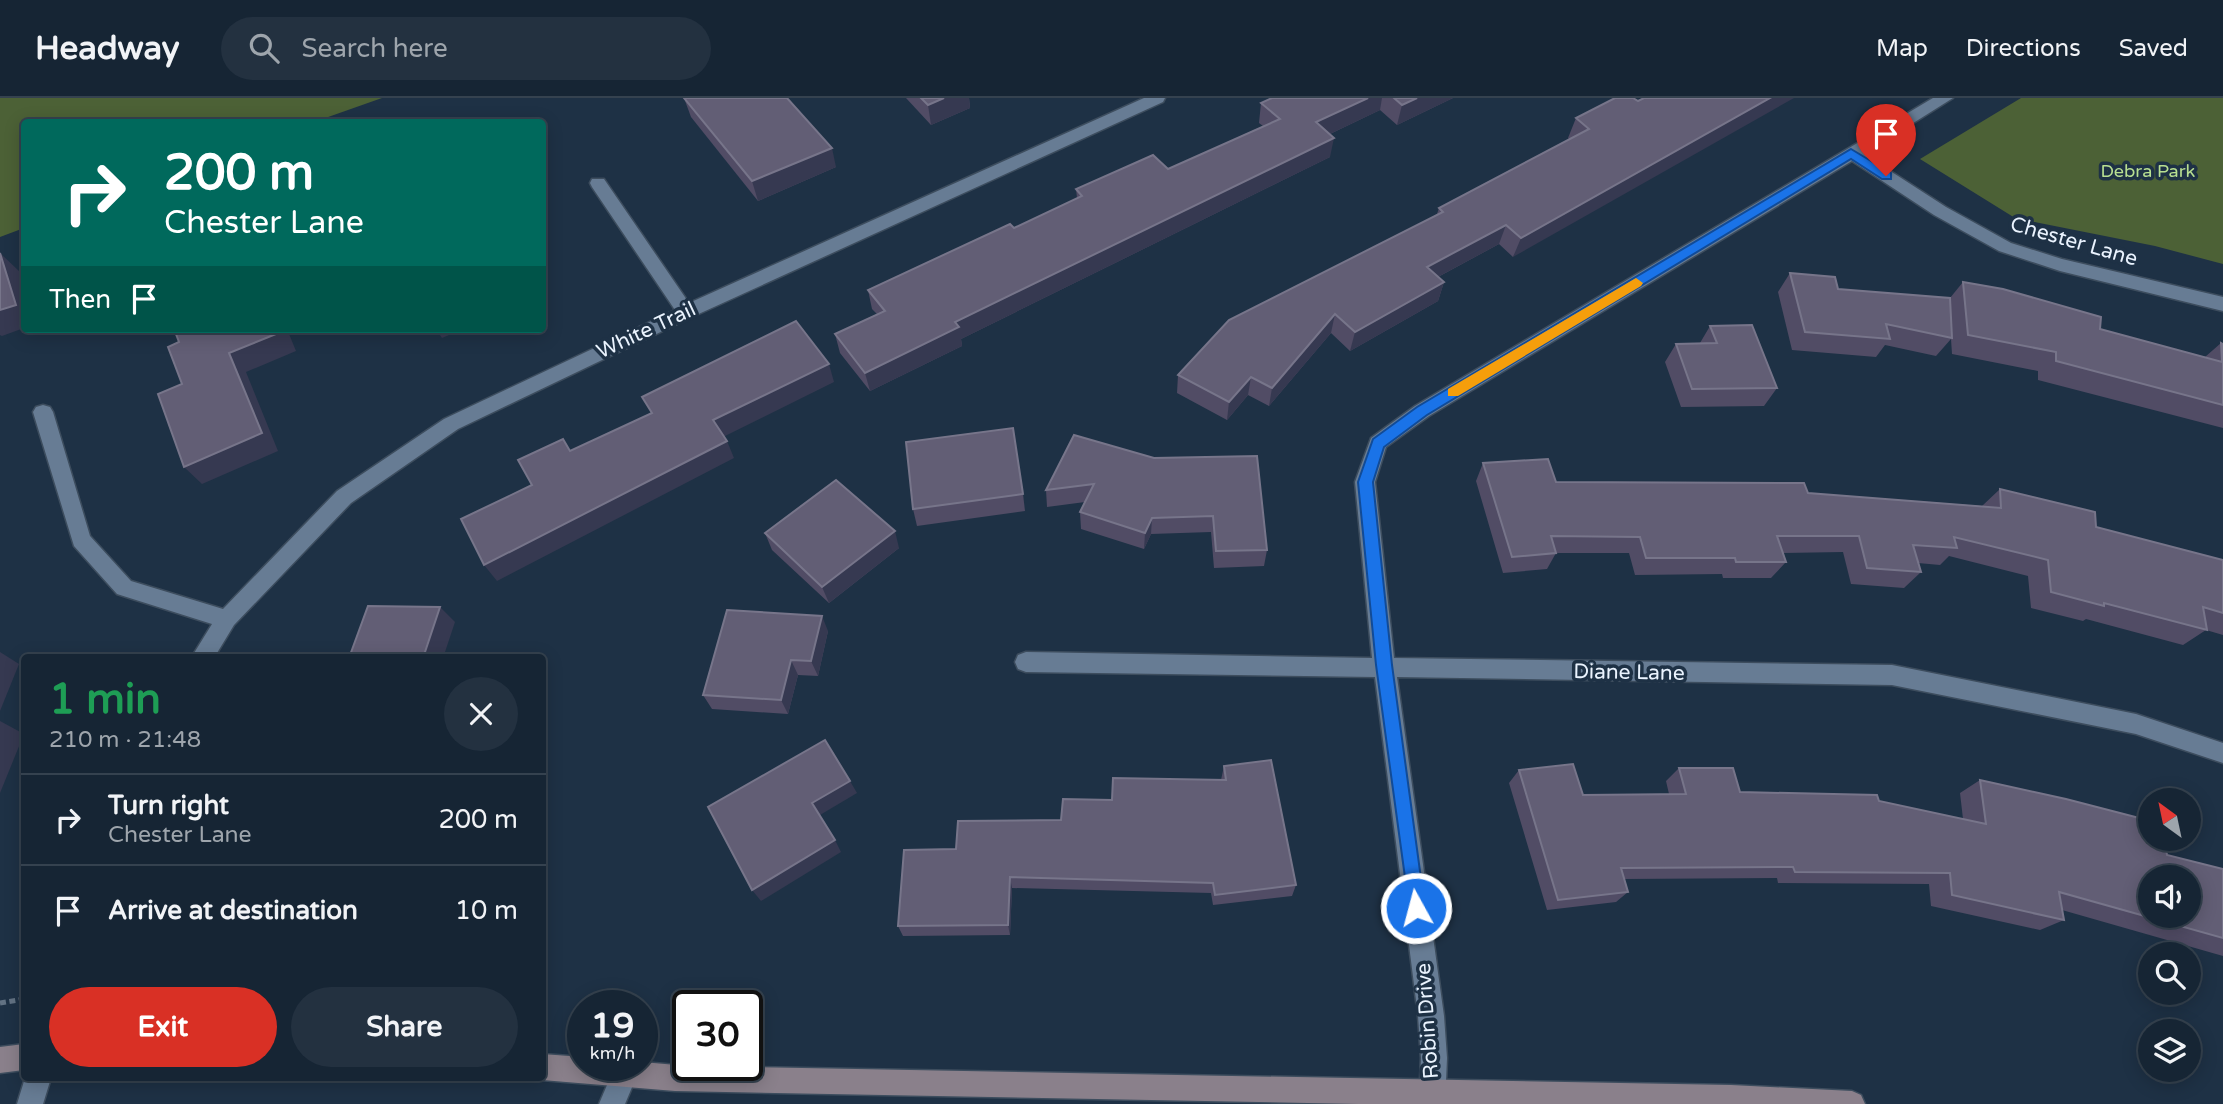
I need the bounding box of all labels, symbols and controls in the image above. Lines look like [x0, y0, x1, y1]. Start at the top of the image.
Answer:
search box [221, 17, 711, 80]
text: Headway [35, 29, 179, 68]
icon: search [245, 29, 283, 67]
text: Search here [301, 33, 448, 64]
text: Map [1876, 34, 1928, 63]
text: Directions [1966, 34, 2081, 63]
text: Saved [2119, 34, 2188, 63]
pin [1856, 104, 1916, 176]
icon: arrive [1867, 115, 1905, 153]
text: 200 m [164, 144, 314, 203]
icon: right [49, 147, 140, 238]
park label: Debra Park [2101, 160, 2196, 182]
text: Chester Lane [164, 204, 364, 242]
street label: Chester Lane [2007, 211, 2140, 272]
icon: arrive [125, 280, 163, 318]
text: Then [49, 284, 111, 315]
street label: White Trail [593, 297, 700, 364]
street label: Diane Lane [1573, 659, 1685, 686]
text: 1 min [49, 674, 161, 725]
button: close [444, 677, 518, 751]
text: 210 m · 21:48 [49, 726, 201, 754]
north arrow [2138, 788, 2202, 850]
map controls [2138, 788, 2201, 1082]
text: Turn right [108, 790, 229, 821]
icon: right [49, 801, 87, 839]
text: 200 m [438, 804, 518, 835]
text: Chester Lane [108, 821, 252, 849]
button: sound [2138, 865, 2201, 928]
position arrow [1379, 871, 1453, 945]
icon: arrive [49, 892, 87, 930]
text: Arrive at destination [108, 895, 358, 926]
text: 10 m [455, 895, 518, 926]
button: search [2138, 942, 2201, 1005]
street label: Robin Drive [1411, 962, 1444, 1080]
button: Exit [49, 987, 277, 1067]
button: Share [291, 987, 518, 1067]
speed limit sign: 30 [672, 990, 763, 1081]
text: 19 [591, 1005, 634, 1047]
button: layers [2138, 1019, 2201, 1082]
text: km/h [590, 1042, 635, 1064]

